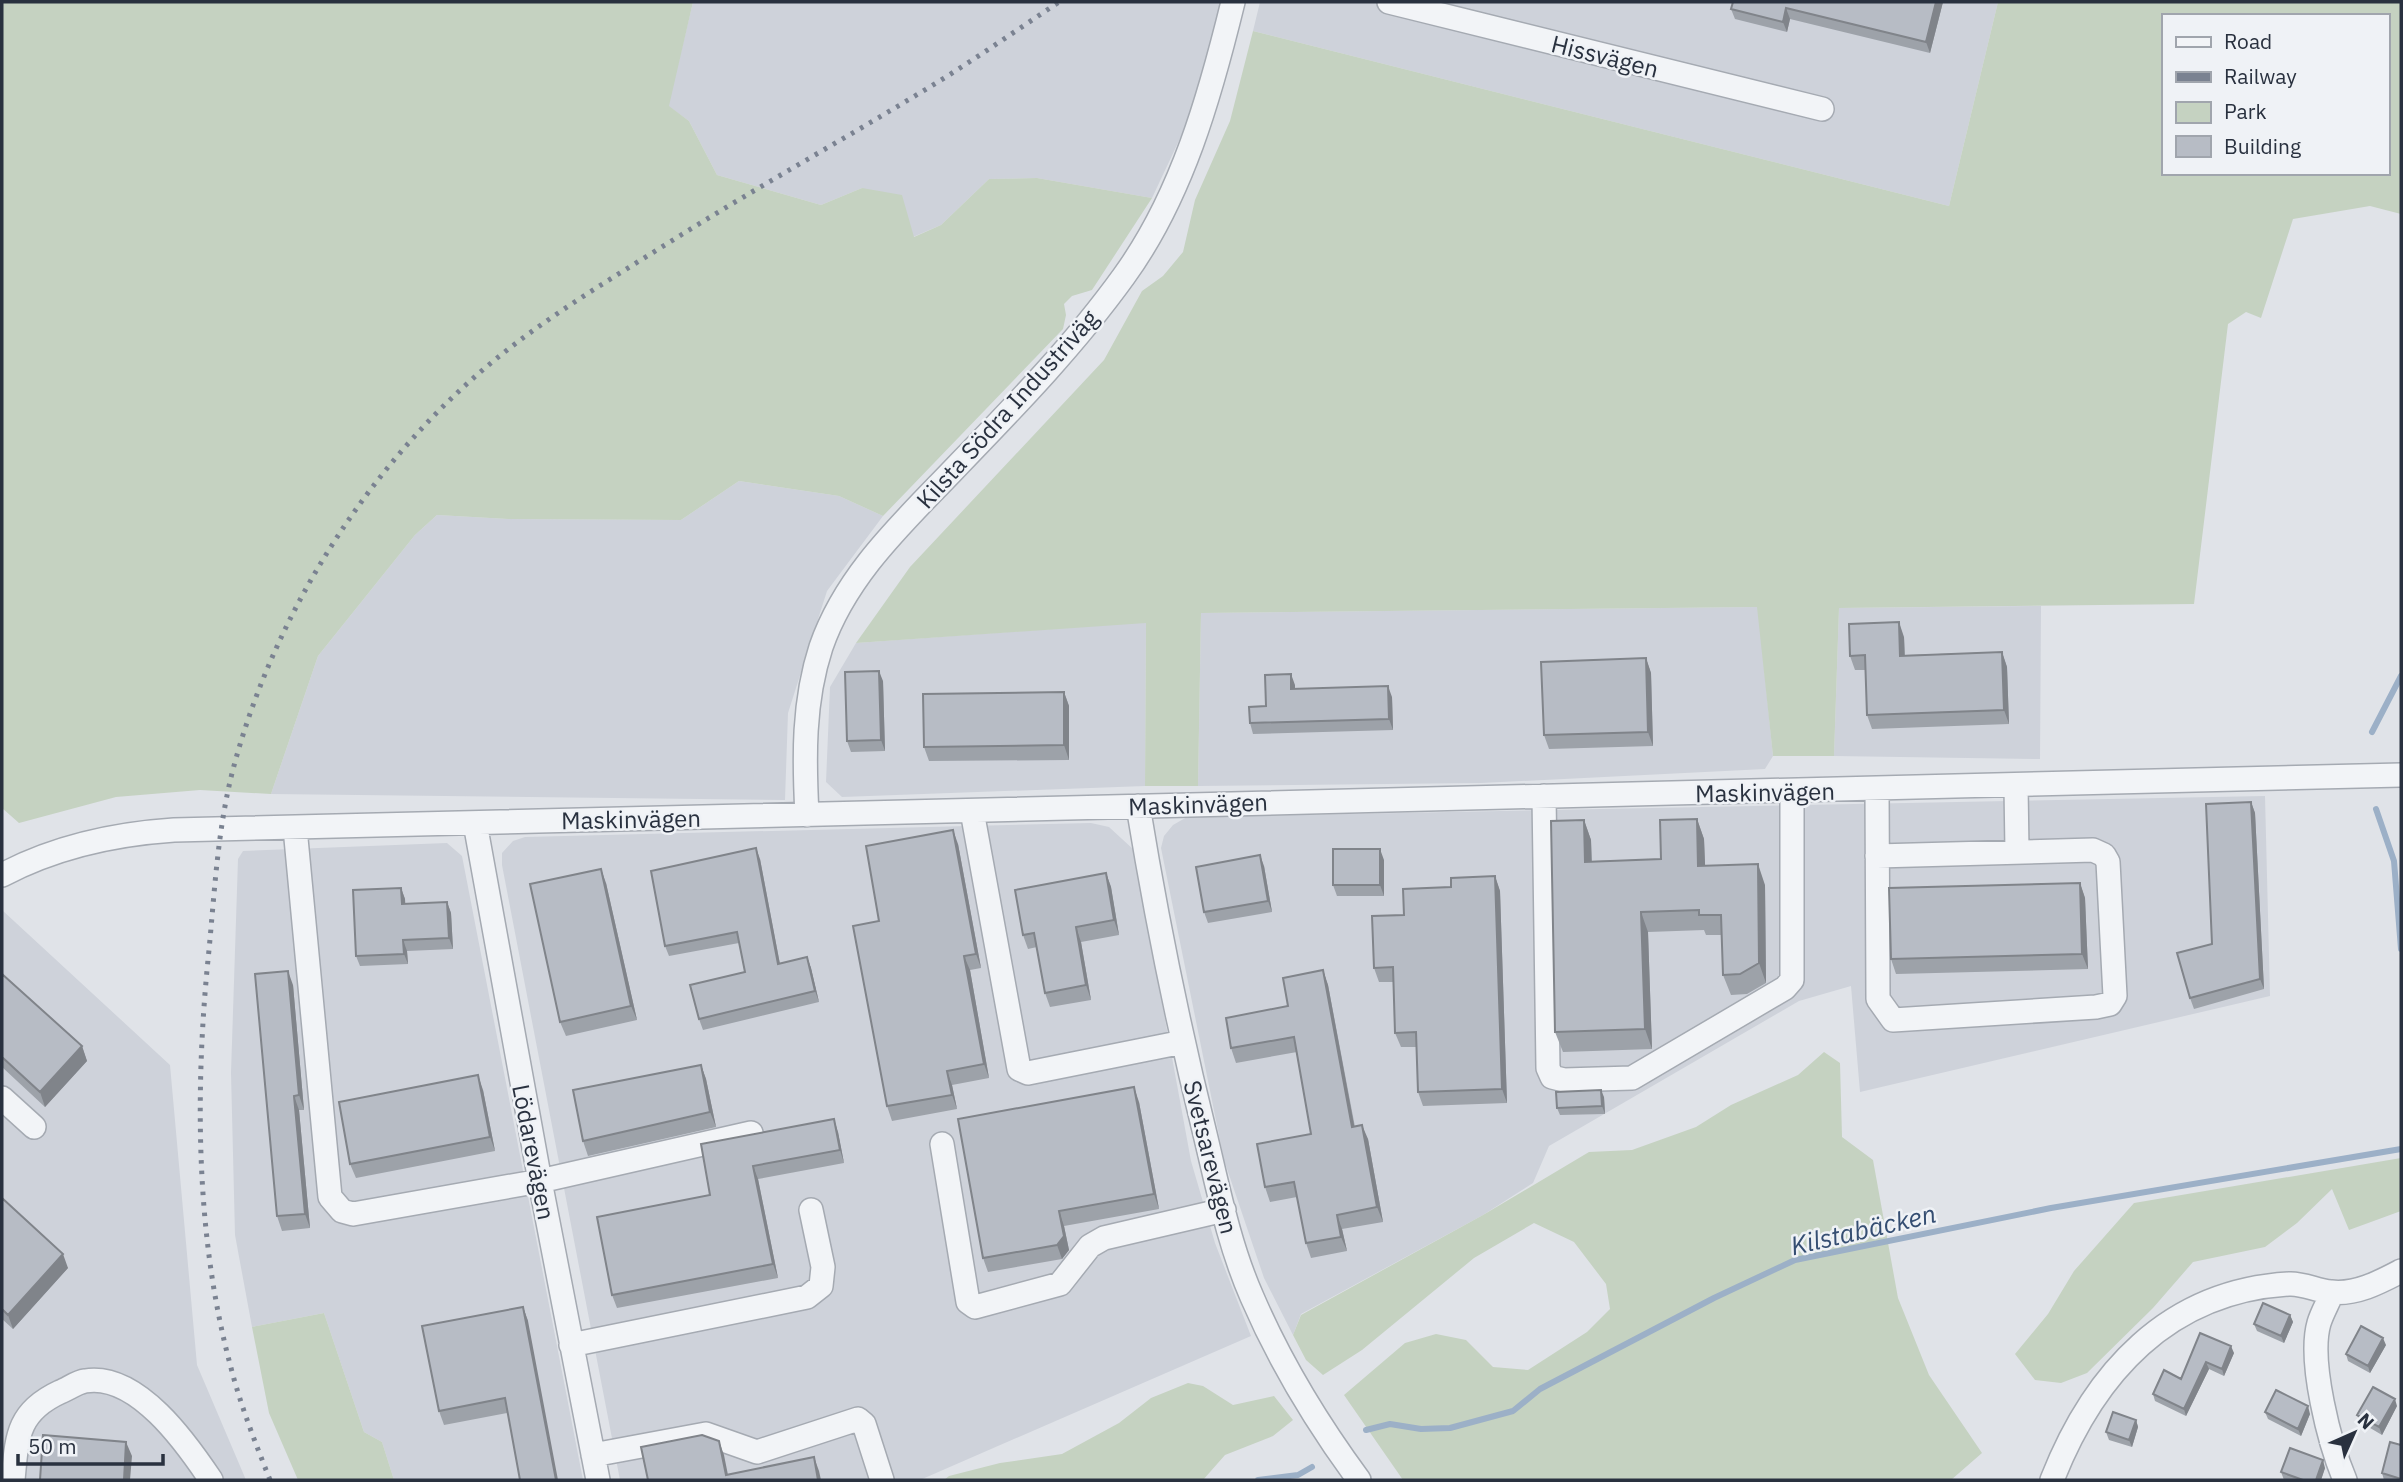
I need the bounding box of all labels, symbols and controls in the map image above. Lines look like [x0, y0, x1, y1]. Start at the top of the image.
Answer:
legend [2162, 14, 2389, 175]
street label: Hissvägen [1548, 27, 1662, 85]
text: Road [2224, 27, 2272, 55]
text: Railway [2224, 62, 2297, 90]
text: Park [2224, 97, 2267, 125]
text: Building [2224, 132, 2301, 160]
street label: Kilsta Södra Industriväg [909, 302, 1105, 515]
street label: Maskinvägen [1695, 775, 1835, 809]
street label: Maskinvägen [1128, 786, 1268, 822]
street label: Maskinvägen [561, 802, 701, 836]
street label: Svetsarevägen [1176, 1077, 1246, 1237]
street label: Lödarevägen [505, 1082, 563, 1222]
water label: Kilstabäcken [1787, 1196, 1939, 1262]
north arrow [2319, 1398, 2389, 1468]
text: N [2353, 1408, 2379, 1434]
scale bar [18, 1422, 163, 1466]
text: 50 m [28, 1432, 77, 1460]

